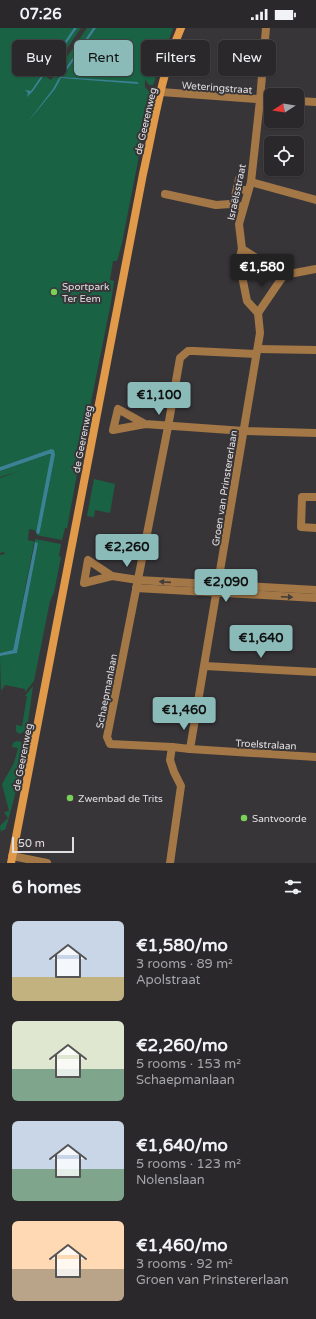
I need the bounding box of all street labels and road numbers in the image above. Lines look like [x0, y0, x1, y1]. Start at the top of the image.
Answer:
street label: Weteringstraat [181, 80, 253, 96]
street label: de Geerenweg [132, 86, 160, 156]
street label: Israëlsstraat [225, 163, 249, 221]
street label: de Geerenweg [71, 404, 95, 474]
street label: Groen van Prinstererlaan [210, 429, 240, 547]
street label: Schaepmanlaan [94, 653, 120, 730]
street label: de Geerenweg [11, 722, 35, 792]
street label: Troelstralaan [235, 737, 297, 753]

